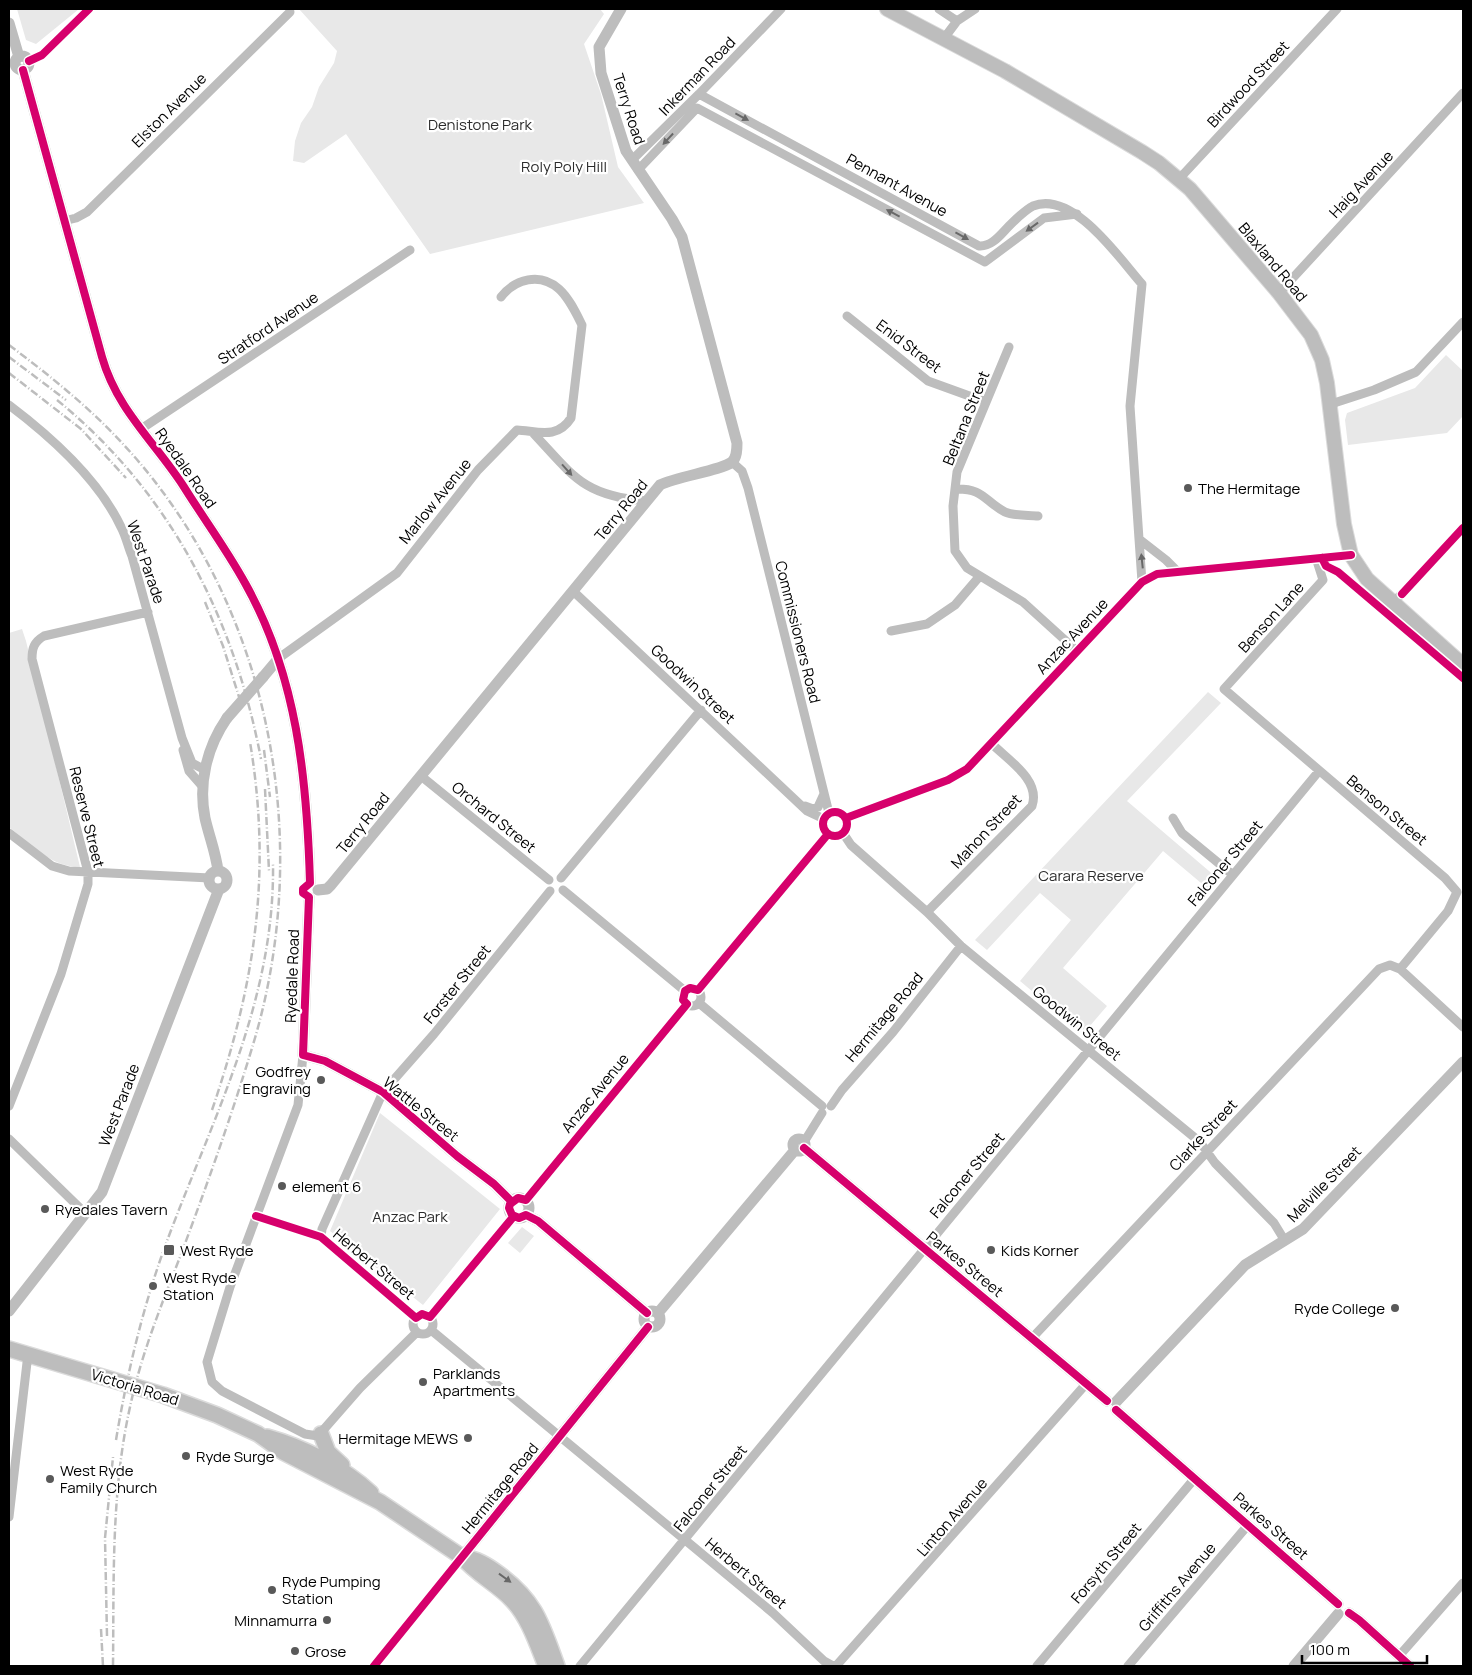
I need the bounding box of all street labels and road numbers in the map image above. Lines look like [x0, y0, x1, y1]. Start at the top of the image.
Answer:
street label: Inkerman Road [654, 32, 740, 120]
street label: Birdwood Street [1202, 36, 1294, 132]
street label: Elston Avenue [127, 68, 211, 152]
street label: Terry Road [608, 71, 650, 147]
street label: Haig Avenue [1324, 145, 1398, 222]
street label: Pennant Avenue [843, 148, 952, 222]
street label: Blaxland Road [1234, 218, 1312, 306]
street label: Stratford Avenue [214, 286, 323, 369]
street label: Enid Street [872, 314, 946, 378]
street label: Beltana Street [938, 368, 994, 468]
street label: Ryedale Road [150, 424, 222, 512]
street label: Marlow Avenue [394, 454, 476, 548]
street label: Terry Road [590, 475, 652, 545]
street label: West Parade [122, 517, 170, 607]
street label: Commissioners Road [770, 559, 826, 705]
street label: Benson Lane [1233, 577, 1309, 657]
street label: Anzac Avenue [1031, 593, 1113, 679]
street label: Goodwin Street [646, 639, 740, 729]
street label: Reserve Street [64, 764, 110, 870]
street label: Benson Street [1342, 770, 1432, 850]
street label: Orchard Street [447, 776, 541, 858]
street label: Terry Road [332, 788, 394, 858]
street label: Mahon Street [946, 789, 1026, 873]
street label: Falconer Street [1183, 816, 1267, 910]
street label: Ryedale Road [280, 929, 304, 1023]
street label: Forster Street [419, 940, 495, 1028]
street label: Hermitage Road [840, 968, 928, 1066]
street label: Goodwin Street [1028, 981, 1126, 1065]
street label: Anzac Avenue [556, 1049, 634, 1137]
street label: West Parade [94, 1060, 144, 1149]
street label: Wattle Street [379, 1072, 463, 1146]
street label: Clarke Street [1164, 1095, 1242, 1175]
street label: Falconer Street [925, 1128, 1009, 1222]
street label: Melville Street [1282, 1141, 1366, 1227]
street label: Herbert Street [329, 1224, 419, 1304]
street label: Parkes Street [922, 1226, 1008, 1302]
street label: Victoria Road [88, 1364, 182, 1410]
street label: Hermitage Road [457, 1438, 543, 1538]
street label: Falconer Street [668, 1440, 752, 1536]
street label: Linton Avenue [912, 1473, 992, 1561]
street label: Parkes Street [1229, 1487, 1313, 1565]
street label: Forsyth Street [1066, 1518, 1146, 1608]
street label: Herbert Street [701, 1533, 791, 1613]
street label: Griffiths Avenue [1134, 1538, 1221, 1636]

